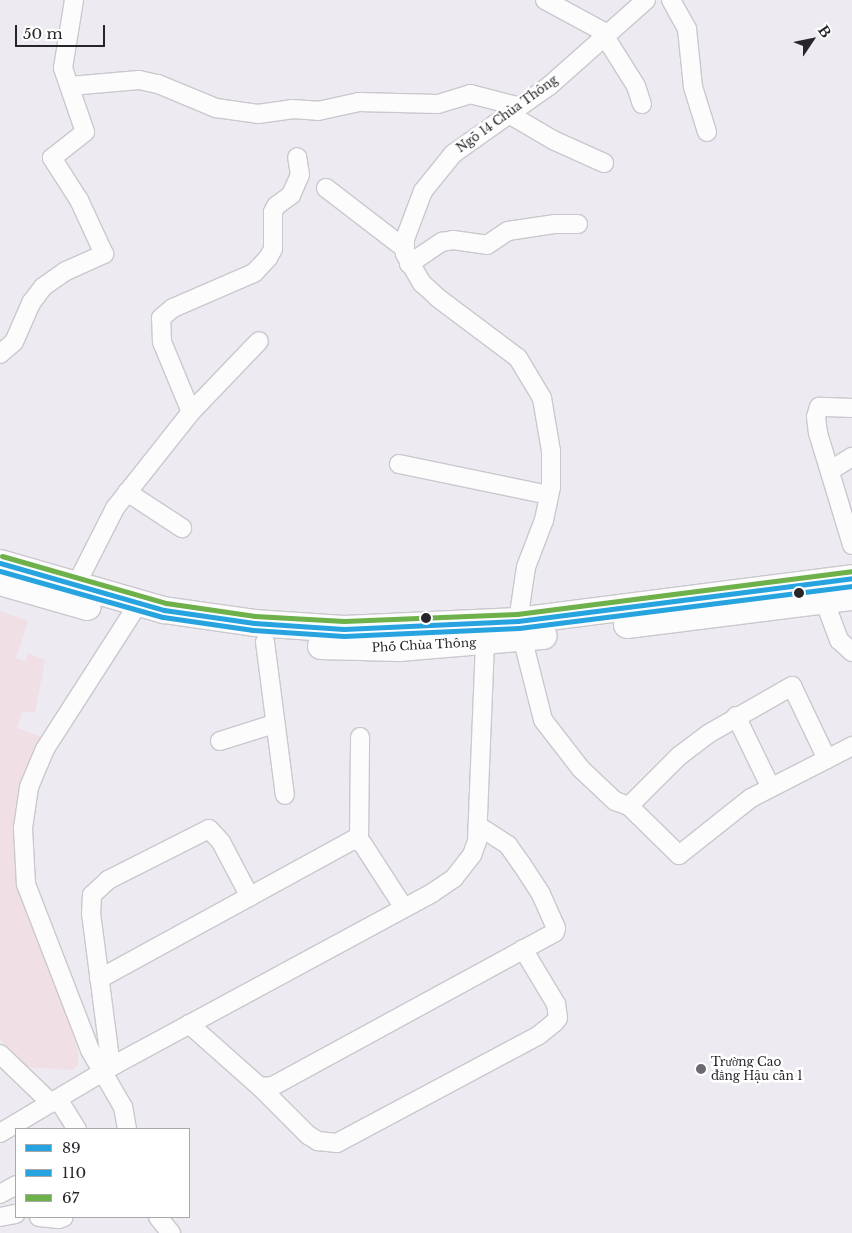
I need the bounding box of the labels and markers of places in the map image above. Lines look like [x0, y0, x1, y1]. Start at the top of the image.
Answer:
unlabelled marker [794, 588, 804, 598]
unlabelled marker [421, 613, 431, 623]
place label: Trường Cao đẳng Hậu cần 1 [711, 1055, 803, 1083]
marker: Trường Cao đẳng Hậu cần 1 [695, 1063, 707, 1075]

